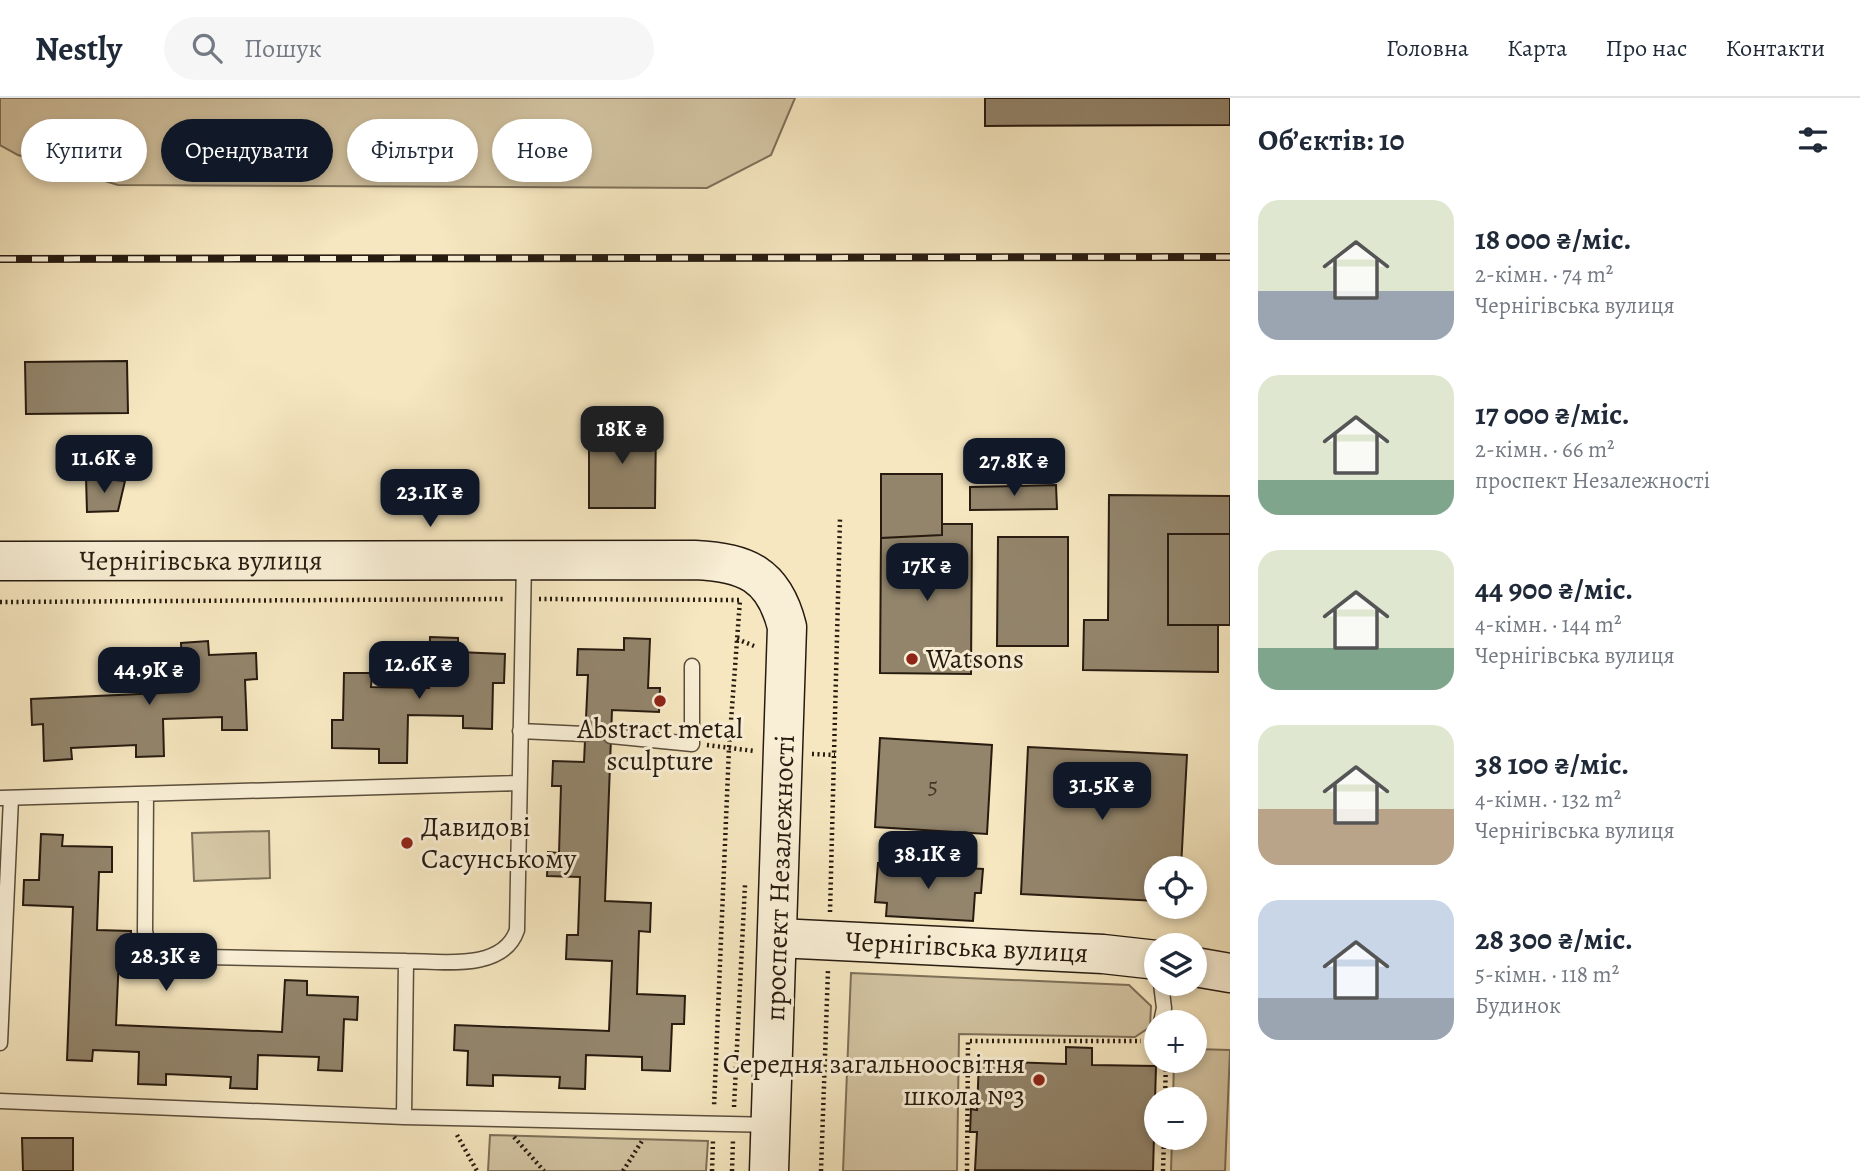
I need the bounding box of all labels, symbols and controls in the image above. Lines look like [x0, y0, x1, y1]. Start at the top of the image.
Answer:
search box [164, 17, 654, 80]
text: Nestly [35, 26, 122, 71]
icon: search [188, 29, 226, 67]
text: Пошук [244, 31, 322, 66]
text: Головна [1386, 32, 1469, 64]
text: Карта [1507, 32, 1567, 64]
text: Про нас [1605, 32, 1687, 64]
text: Контакти [1725, 32, 1825, 64]
chip: Купити [21, 119, 147, 182]
chip: Орендувати [161, 119, 333, 182]
chip: Фільтри [347, 119, 478, 182]
chip: Нове [492, 119, 592, 182]
text: Об’єктів: 10 [1258, 120, 1405, 160]
icon: filters [1794, 121, 1832, 159]
text: 18 000 ₴/міс. [1475, 219, 1631, 259]
icon: home [1314, 228, 1398, 312]
text: 2-кімн. · 74 m² [1475, 259, 1613, 290]
text: Чернігівська вулиця [1475, 290, 1675, 321]
text: 17 000 ₴/міс. [1475, 394, 1630, 434]
icon: home [1314, 403, 1398, 487]
pin: 18K ₴ [573, 406, 671, 466]
text: 18K ₴ [597, 413, 647, 444]
text: 2-кімн. · 66 m² [1475, 434, 1615, 465]
pin: 11.6K ₴ [39, 436, 169, 495]
pin: 27.8K ₴ [949, 438, 1079, 498]
text: 11.6K ₴ [71, 442, 137, 473]
text: 27.8K ₴ [979, 445, 1049, 476]
text: проспект Незалежності [1475, 465, 1710, 496]
pin: 23.1K ₴ [365, 470, 495, 529]
text: 23.1K ₴ [396, 476, 464, 507]
street label: Чернігівська вулиця [79, 542, 323, 580]
pin: 17K ₴ [878, 544, 976, 603]
text: 17K ₴ [902, 550, 952, 581]
text: 44 900 ₴/міс. [1475, 569, 1633, 609]
icon: home [1314, 578, 1398, 662]
text: 4-кімн. · 144 m² [1475, 609, 1622, 640]
place label: Watsons [925, 640, 1024, 678]
text: Чернігівська вулиця [1475, 640, 1675, 671]
pin: 12.6K ₴ [354, 642, 484, 701]
pin: 44.9K ₴ [84, 648, 214, 707]
text: 12.6K ₴ [385, 648, 453, 679]
marker: Watsons [904, 651, 920, 667]
text: 44.9K ₴ [114, 654, 184, 685]
marker: Abstract metal sculpture [652, 693, 668, 709]
place label: Abstract metal sculpture [576, 710, 743, 780]
street label: проспект Незалежності [756, 734, 804, 1022]
text: 38 100 ₴/міс. [1475, 744, 1629, 784]
icon: home [1314, 753, 1398, 837]
pin: 31.5K ₴ [1037, 762, 1167, 822]
text: 31.5K ₴ [1069, 769, 1135, 800]
house number: 5 [928, 770, 938, 802]
text: 4-кімн. · 132 m² [1475, 784, 1621, 815]
place label: Давидові Сасунському [421, 808, 577, 878]
text: Чернігівська вулиця [1475, 815, 1675, 846]
pin: 38.1K ₴ [863, 832, 993, 891]
marker: Давидові Сасунському [399, 835, 415, 851]
text: 38.1K ₴ [895, 838, 961, 869]
map controls [1144, 856, 1207, 1150]
button: locate [1144, 856, 1207, 919]
text: 28 300 ₴/міс. [1475, 919, 1633, 959]
street label: Чернігівська вулиця [844, 922, 1089, 972]
icon: home [1314, 928, 1398, 1012]
button: layers [1144, 933, 1207, 996]
pin: 28.3K ₴ [101, 934, 231, 993]
text: 28.3K ₴ [131, 940, 201, 971]
text: 5-кімн. · 118 m² [1475, 959, 1619, 990]
text: Будинок [1475, 990, 1561, 1021]
button: + [1144, 1010, 1207, 1073]
place label: Середня загальноосвітня школа №3 [723, 1045, 1025, 1115]
marker: Середня загальноосвітня школа №3 [1031, 1072, 1047, 1088]
button: − [1144, 1087, 1207, 1150]

